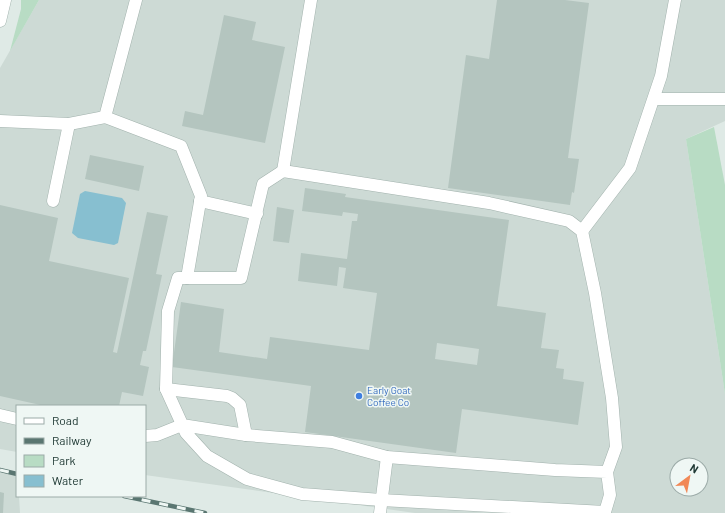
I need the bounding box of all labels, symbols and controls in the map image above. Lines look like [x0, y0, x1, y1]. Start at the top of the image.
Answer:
place label: Early Goat Coffee Co [367, 384, 411, 408]
marker: Early Goat Coffee Co [354, 391, 364, 401]
legend [16, 405, 146, 497]
text: Road [52, 413, 79, 427]
text: Railway [52, 433, 92, 447]
text: Park [52, 453, 76, 467]
north arrow [669, 457, 709, 497]
text: N [688, 461, 701, 476]
text: Water [52, 473, 84, 487]

